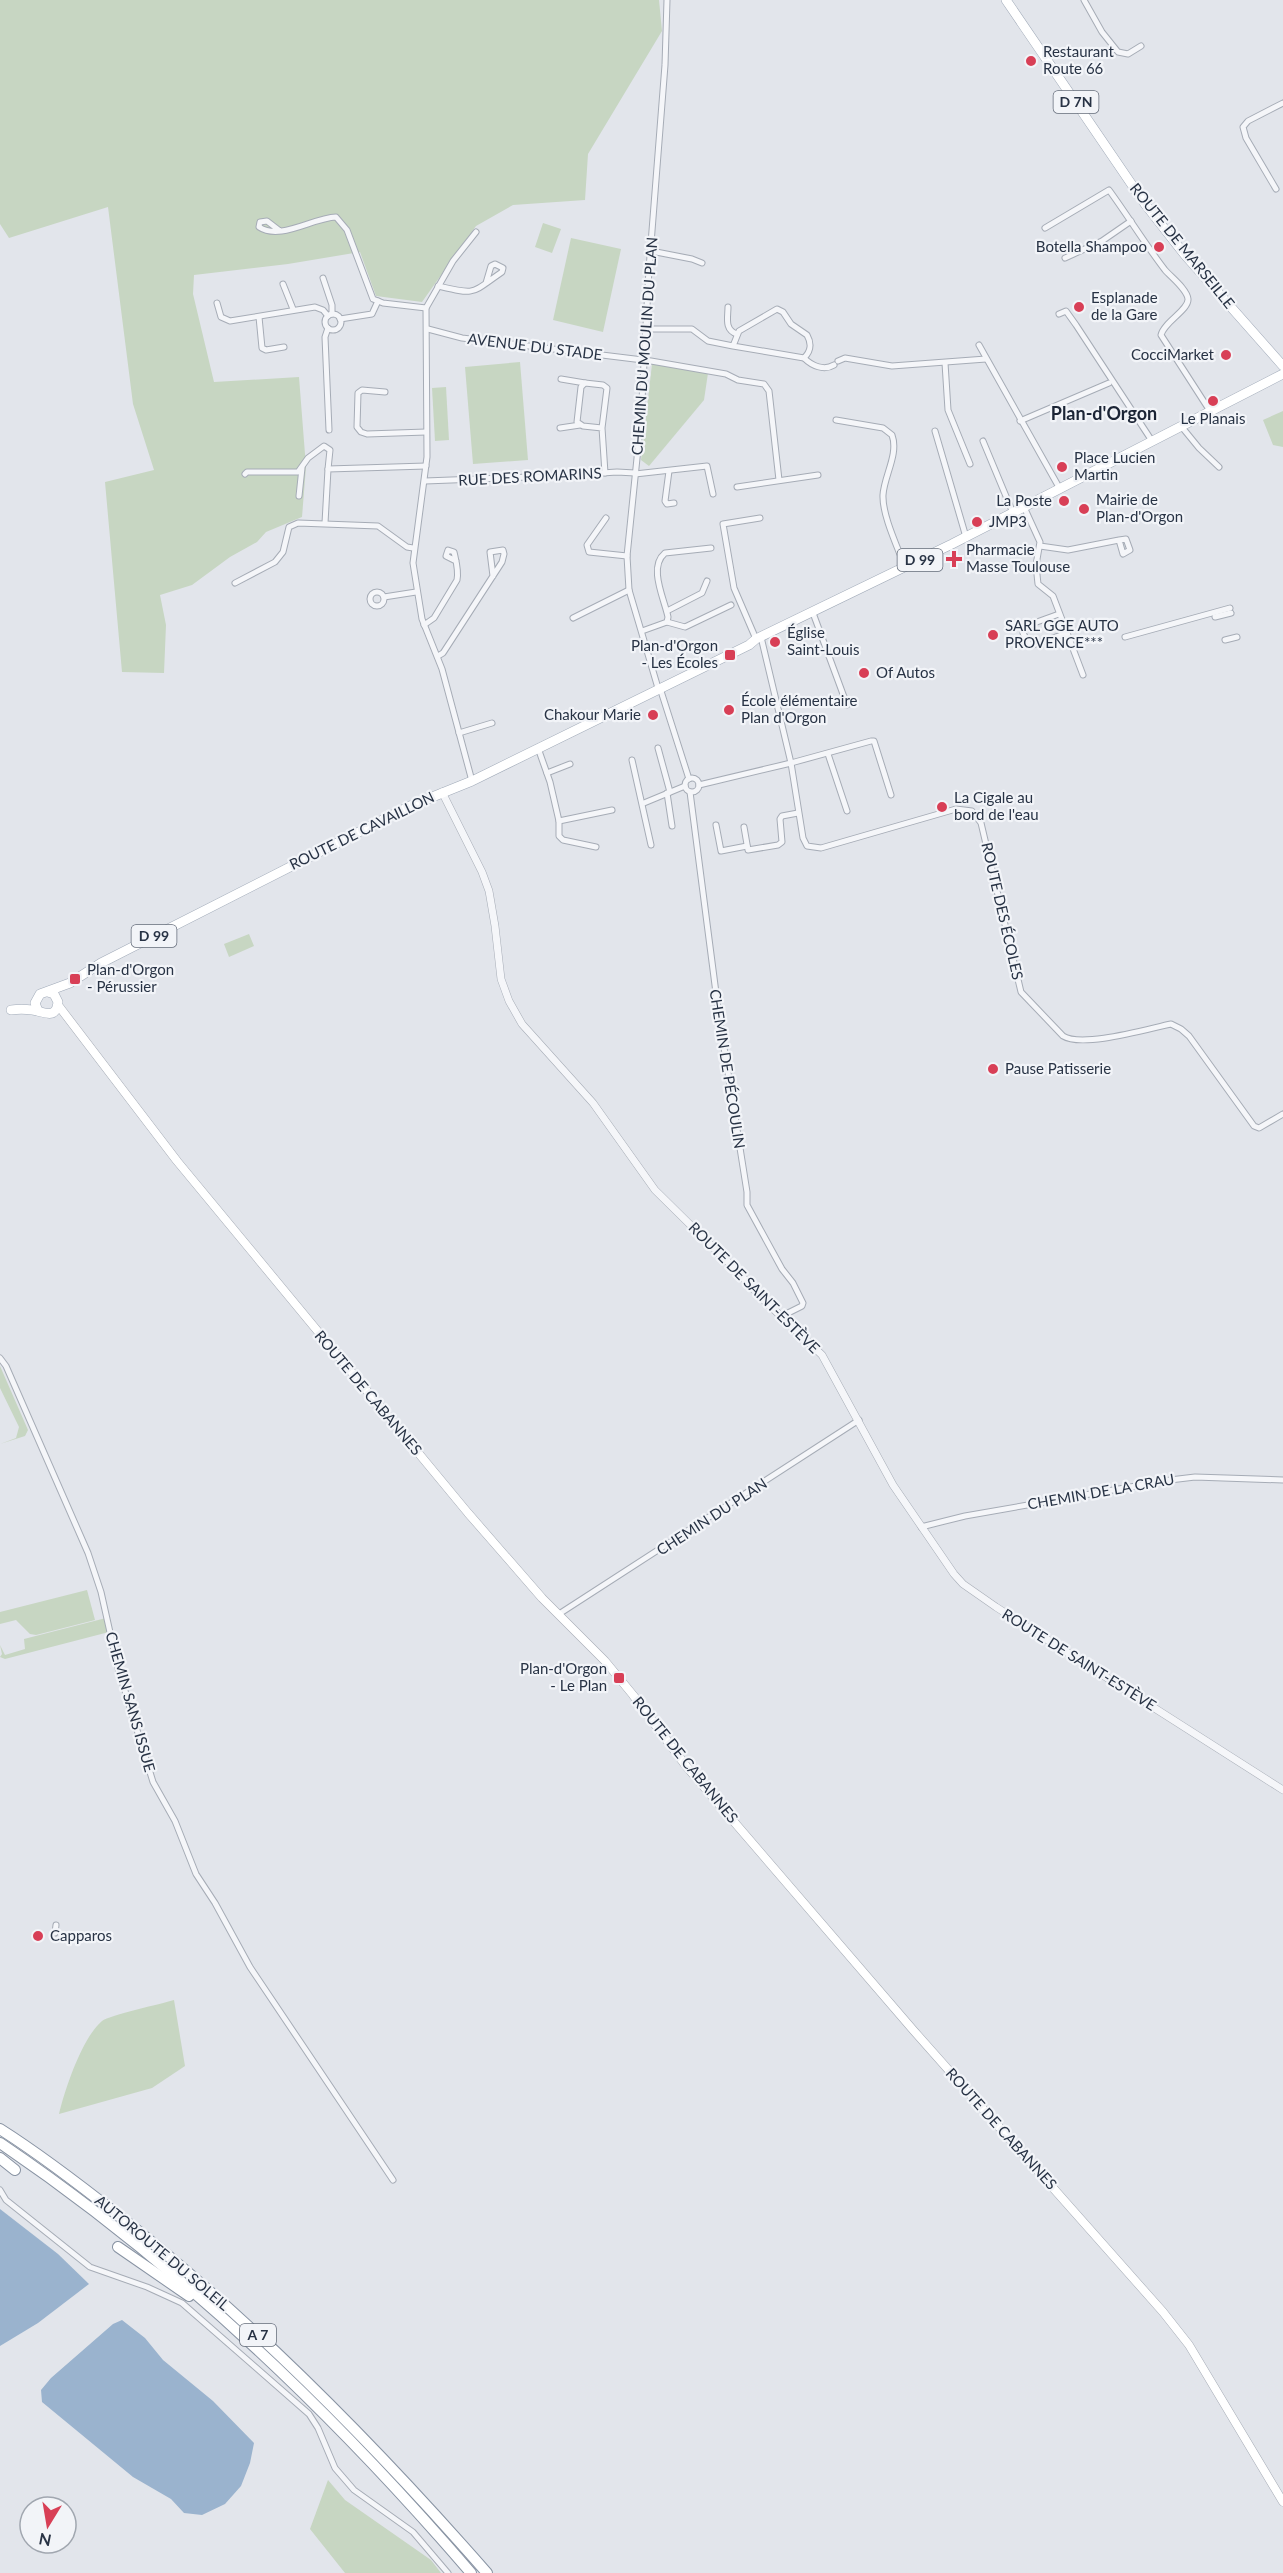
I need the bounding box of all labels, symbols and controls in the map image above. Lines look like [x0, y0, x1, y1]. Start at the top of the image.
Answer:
place label: Restaurant Route 66 [1043, 42, 1115, 77]
marker: Restaurant Route 66 [1024, 54, 1038, 68]
road number: D 7N [1054, 91, 1098, 113]
street label: ROUTE DE MARSEILLE [1127, 179, 1239, 312]
street label: CHEMIN DU MOULIN DU PLAN [627, 236, 661, 456]
place label: Botella Shampoo [1036, 237, 1147, 255]
marker: Botella Shampoo [1152, 240, 1166, 254]
place label: Esplanade de la Gare [1091, 288, 1158, 323]
marker: Esplanade de la Gare [1072, 300, 1086, 314]
street label: AVENUE DU STADE [467, 329, 604, 363]
place label: CocciMarket [1131, 345, 1215, 363]
marker: CocciMarket [1219, 348, 1233, 362]
marker: Le Planais [1206, 394, 1220, 408]
district label: Plan-d'Orgon [1051, 402, 1157, 424]
place label: Le Planais [1181, 409, 1245, 427]
place label: Place Lucien Martin [1074, 448, 1155, 483]
marker: Place Lucien Martin [1055, 460, 1069, 474]
street label: RUE DES ROMARINS [458, 463, 602, 489]
place label: Mairie de Plan-d'Orgon [1096, 490, 1183, 525]
place label: La Poste [996, 491, 1052, 509]
marker: La Poste [1057, 494, 1071, 508]
marker: Mairie de Plan-d'Orgon [1077, 502, 1091, 516]
place label: JMP3 [989, 512, 1027, 530]
marker: JMP3 [970, 515, 984, 529]
place label: Pharmacie Masse Toulouse [966, 540, 1070, 575]
road number: D 99 [898, 549, 942, 571]
marker: Pharmacie Masse Toulouse [947, 552, 961, 566]
place label: SARL GGE AUTO PROVENCE*** [1005, 616, 1119, 651]
place label: Église Saint-Louis [787, 623, 859, 658]
marker: SARL GGE AUTO PROVENCE*** [986, 628, 1000, 642]
marker: Église Saint-Louis [768, 635, 782, 649]
place label: Plan-d'Orgon - Les Écoles [631, 636, 718, 671]
marker: Plan-d'Orgon - Les Écoles [723, 648, 737, 662]
place label: Of Autos [876, 663, 935, 681]
marker: Of Autos [857, 666, 871, 680]
place label: École élémentaire Plan d'Orgon [741, 691, 858, 726]
marker: École élémentaire Plan d'Orgon [722, 703, 736, 717]
place label: Chakour Marie [544, 705, 641, 723]
marker: Chakour Marie [646, 708, 660, 722]
street label: ROUTE DE CAVAILLON [286, 787, 437, 873]
place label: La Cigale au bord de l'eau [954, 788, 1039, 823]
marker: La Cigale au bord de l'eau [935, 800, 949, 814]
street label: ROUTE DES ÉCOLES [978, 840, 1028, 981]
road number: D 99 [132, 925, 176, 947]
place label: Plan-d'Orgon - Pérussier [87, 960, 174, 995]
marker: Plan-d'Orgon - Pérussier [68, 972, 82, 986]
street label: CHEMIN DE PÉCOULIN [706, 988, 749, 1150]
place label: Pause Patisserie [1005, 1059, 1111, 1077]
marker: Pause Patisserie [986, 1062, 1000, 1076]
street label: ROUTE DE SAINT-ESTÈVE [685, 1218, 824, 1357]
street label: ROUTE DE CABANNES [311, 1326, 426, 1458]
street label: CHEMIN DE LA CRAU [1026, 1469, 1176, 1513]
street label: CHEMIN DU PLAN [653, 1474, 770, 1559]
street label: ROUTE DE SAINT-ESTÈVE [999, 1604, 1160, 1714]
street label: CHEMIN SANS ISSUE [102, 1629, 160, 1774]
place label: Plan-d'Orgon - Le Plan [520, 1659, 607, 1694]
marker: Plan-d'Orgon - Le Plan [612, 1671, 626, 1685]
street label: ROUTE DE CABANNES [629, 1693, 742, 1826]
place label: Capparos [50, 1926, 112, 1944]
marker: Capparos [31, 1929, 45, 1943]
street label: ROUTE DE CABANNES [942, 2064, 1061, 2193]
street label: AUTOROUTE DU SOLEIL [92, 2191, 234, 2314]
road number: A 7 [240, 2324, 276, 2346]
north arrow [18, 2495, 78, 2555]
text: N [37, 2530, 53, 2551]

